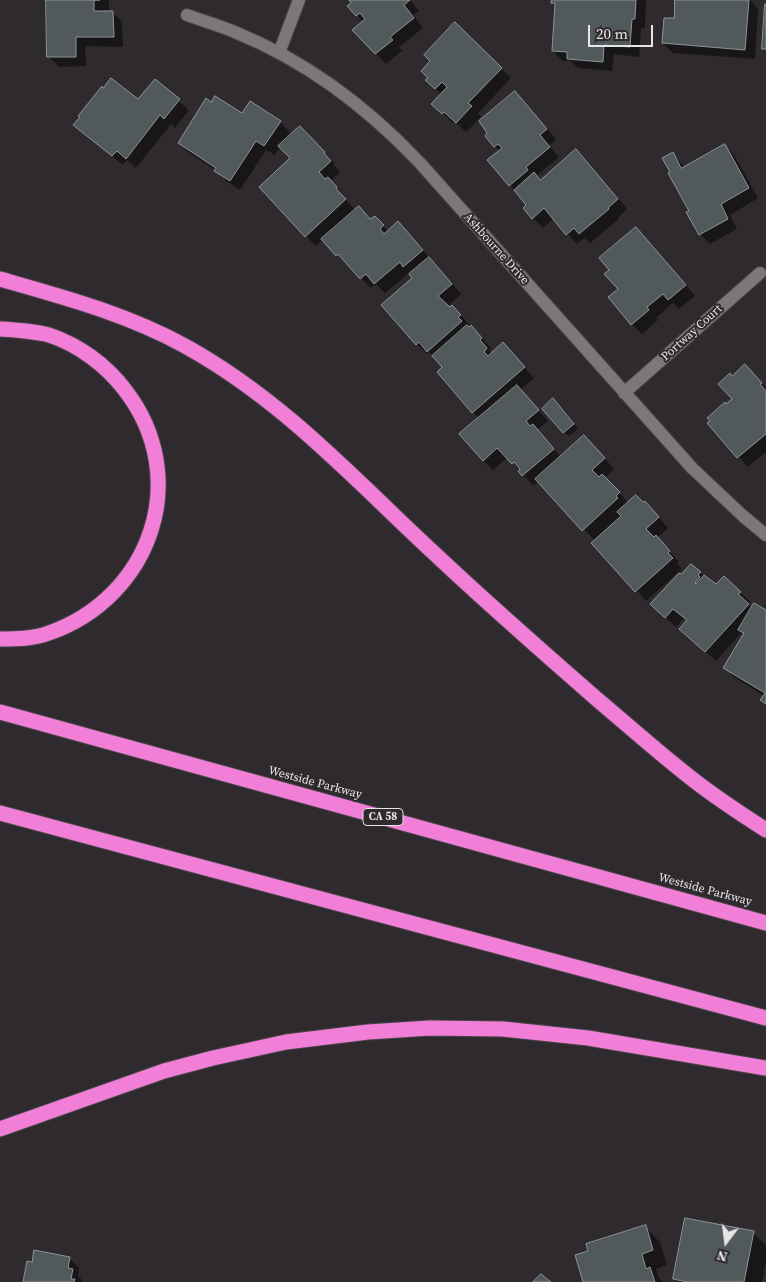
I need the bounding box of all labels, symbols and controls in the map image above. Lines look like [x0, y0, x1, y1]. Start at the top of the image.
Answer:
scale bar [591, 15, 656, 47]
text: 20 m [596, 23, 628, 44]
street label: Ashbourne Drive [460, 210, 532, 288]
street label: Portway Court [659, 302, 725, 364]
street label: Westside Parkway [267, 764, 363, 802]
road number: CA 58 [363, 809, 403, 826]
street label: Westside Parkway [657, 871, 753, 909]
north arrow [701, 1217, 751, 1267]
text: N [715, 1246, 730, 1267]

